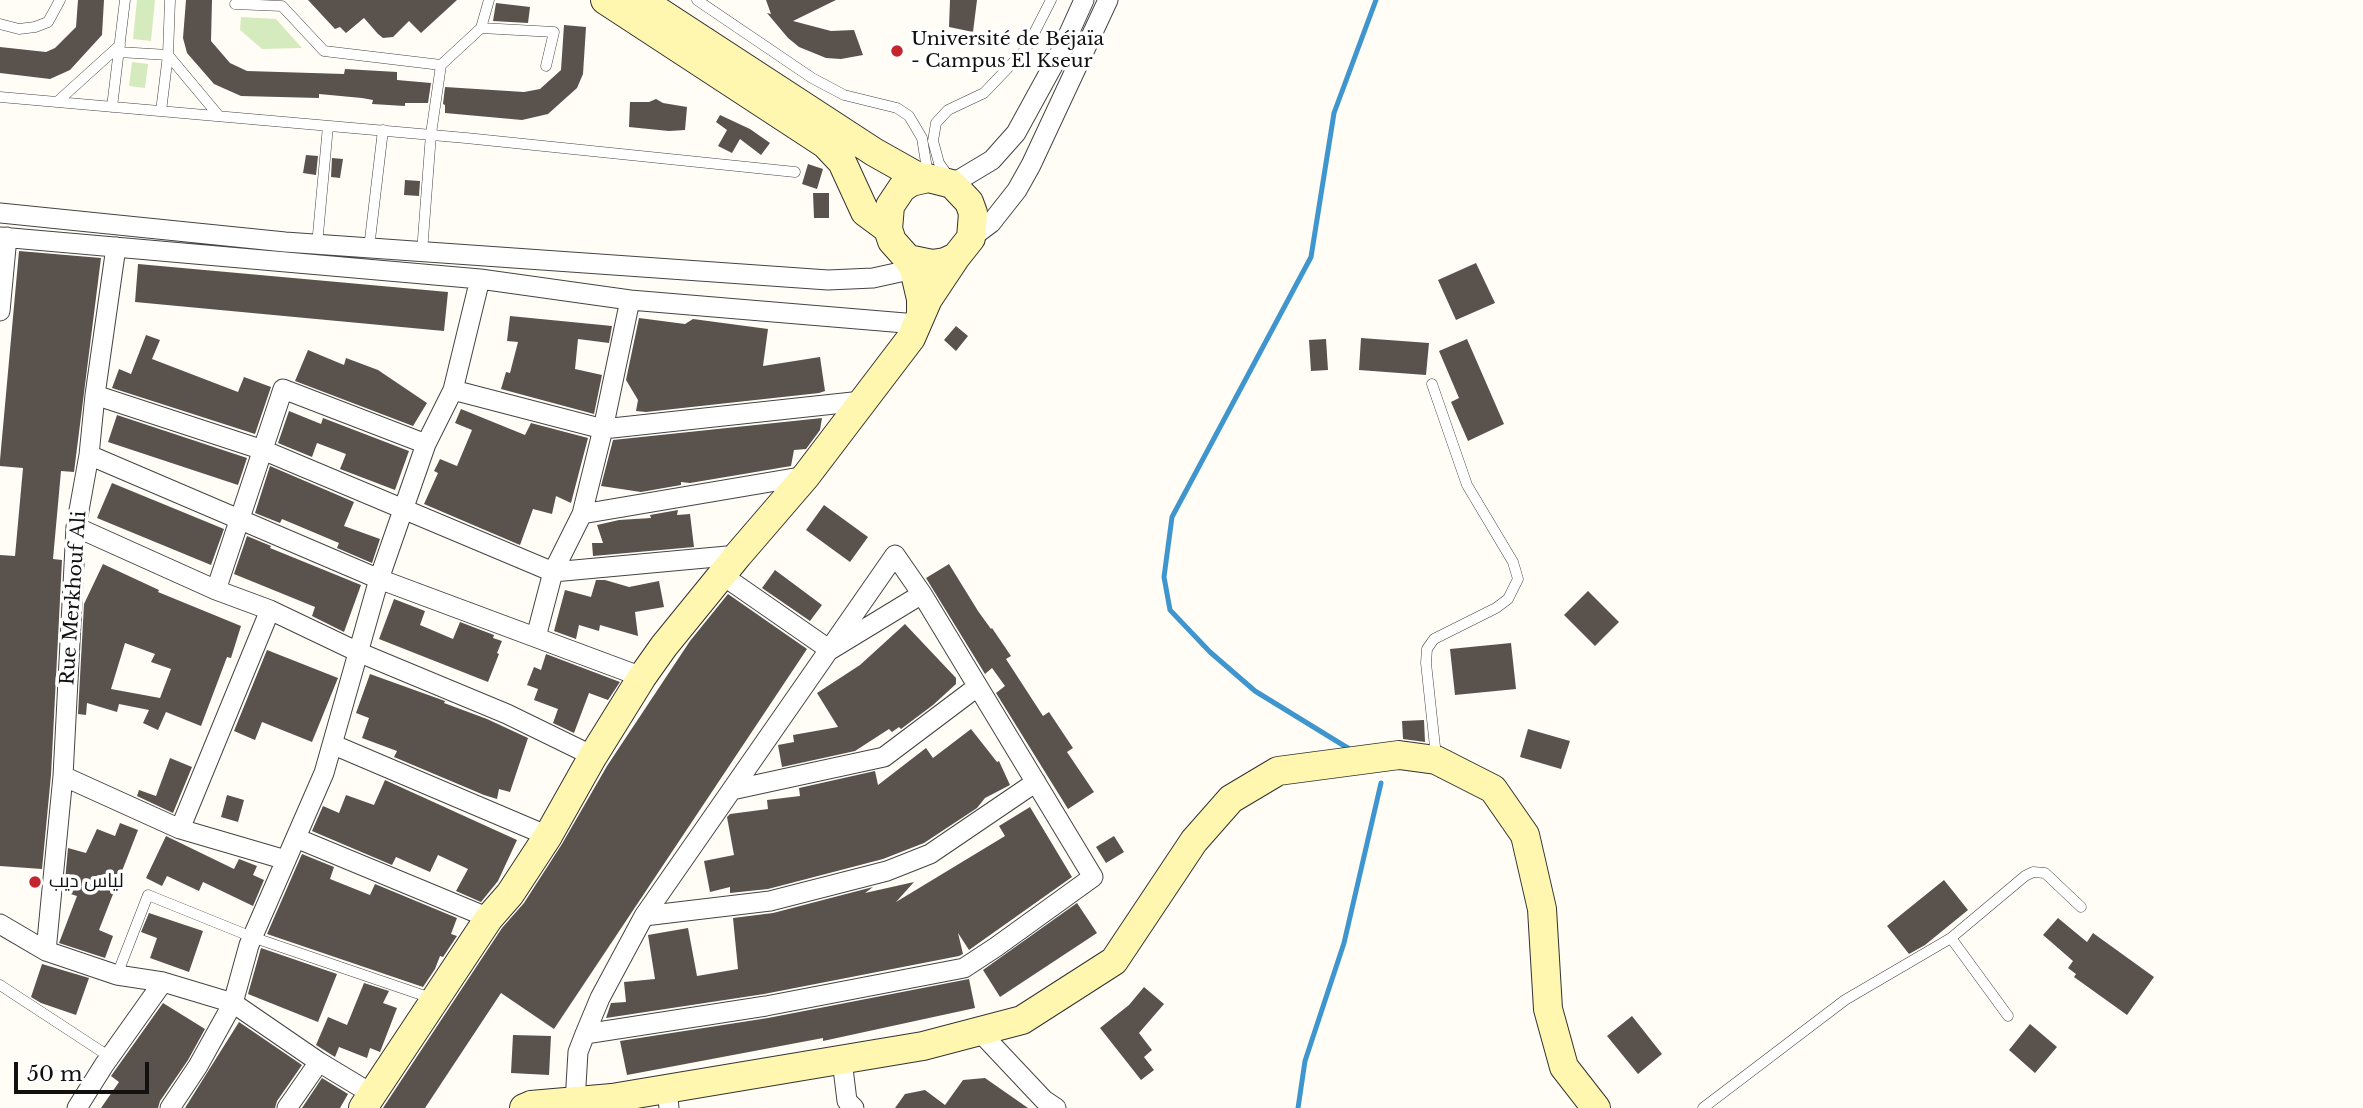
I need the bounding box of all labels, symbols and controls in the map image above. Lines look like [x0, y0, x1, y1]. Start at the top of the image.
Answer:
place label: Université de Béjaïa - Campus El Kseur [911, 29, 1104, 73]
marker: Université de Béjaïa - Campus El Kseur [889, 43, 905, 59]
street label: Rue Merkhouf Ali [57, 510, 91, 686]
place label: لياس ديب [49, 871, 124, 893]
marker: لياس ديب [27, 874, 43, 890]
scale bar [18, 1048, 152, 1092]
text: 50 m [27, 1061, 82, 1087]

